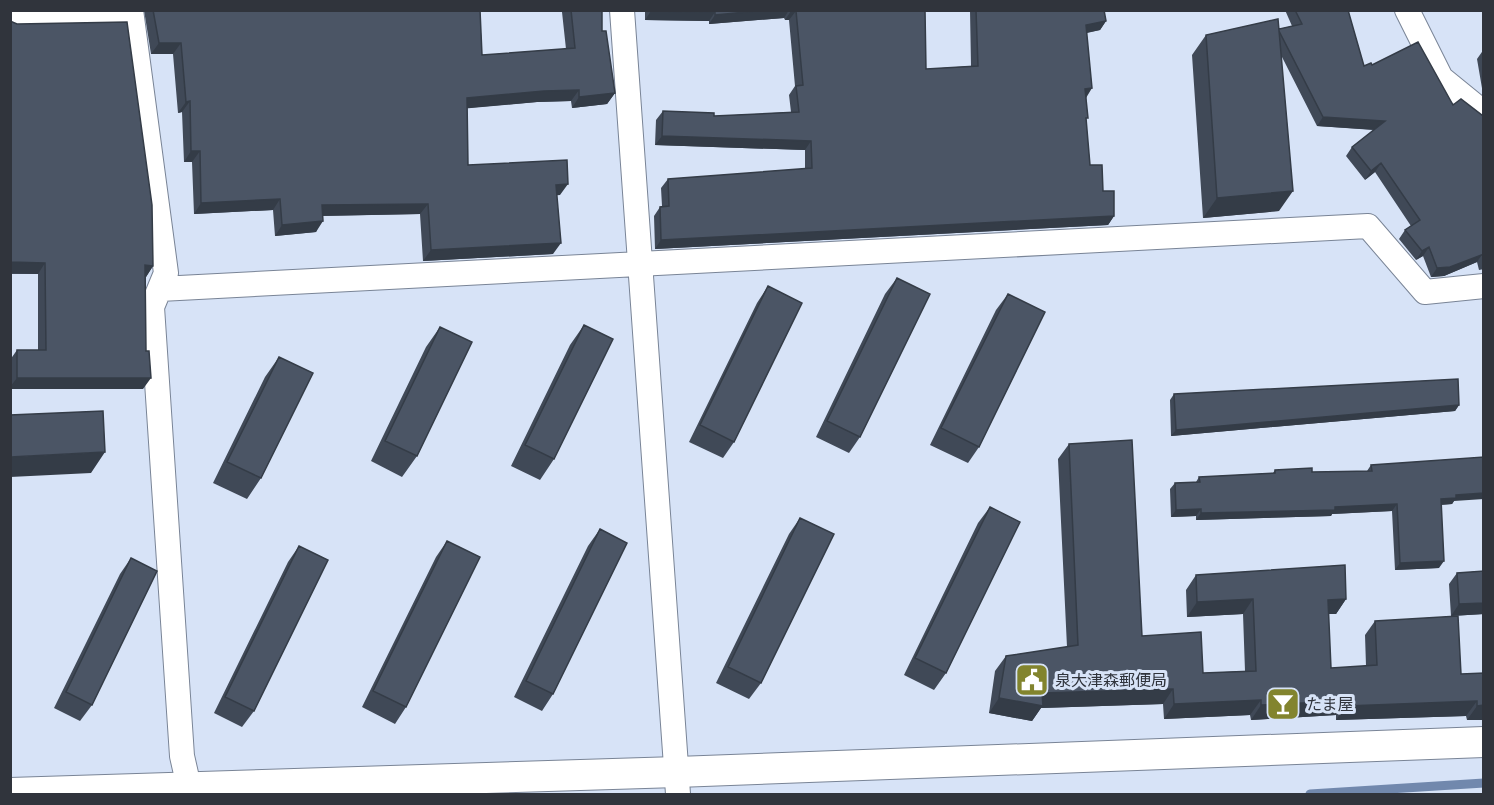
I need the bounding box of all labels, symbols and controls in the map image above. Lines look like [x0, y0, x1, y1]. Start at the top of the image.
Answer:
public building icon: 泉大津森郵便局 [1014, 662, 1050, 698]
place label: 泉大津森郵便局 [1055, 671, 1167, 689]
bar icon: たま屋 [1265, 686, 1301, 722]
place label: たま屋 [1306, 695, 1354, 713]

